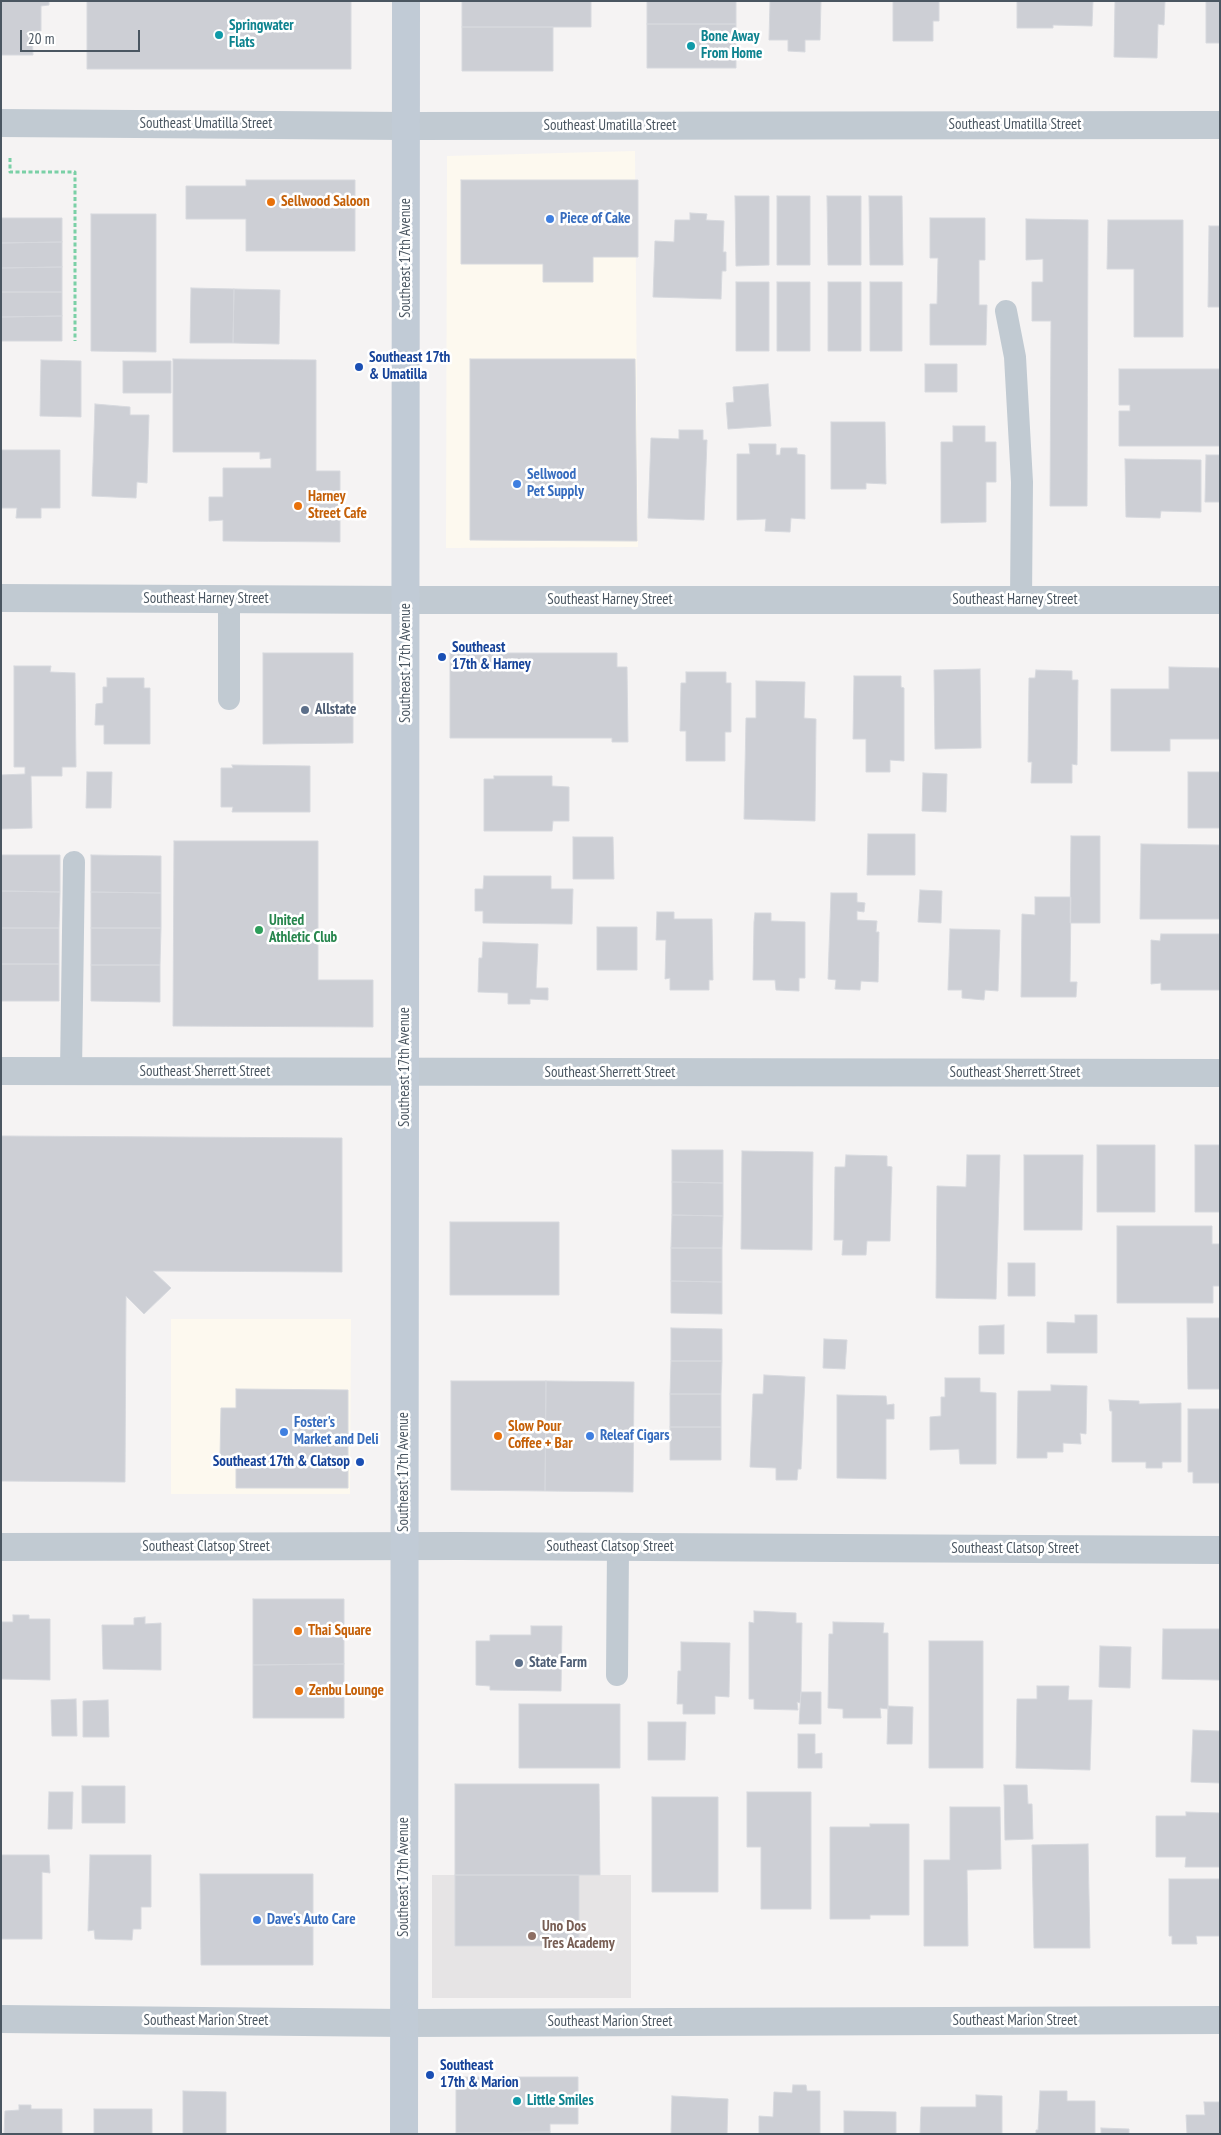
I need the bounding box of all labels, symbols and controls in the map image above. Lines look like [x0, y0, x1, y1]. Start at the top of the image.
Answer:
place label: Springwater Flats [229, 17, 294, 52]
scale bar [22, 20, 142, 52]
place label: Bone Away From Home [701, 28, 762, 63]
text: 20 m [28, 29, 54, 48]
marker: Springwater Flats [213, 29, 225, 41]
marker: Bone Away From Home [685, 40, 697, 52]
street label: Southeast Umatilla Street [140, 115, 272, 133]
street label: Southeast Umatilla Street [949, 116, 1081, 134]
street label: Southeast Umatilla Street [544, 117, 676, 135]
place label: Sellwood Saloon [281, 193, 370, 211]
marker: Sellwood Saloon [265, 196, 277, 208]
street label: Southeast 17th Avenue [397, 198, 415, 318]
place label: Piece of Cake [560, 210, 630, 228]
marker: Piece of Cake [544, 213, 556, 225]
place label: Southeast 17th & Umatilla [369, 349, 450, 384]
marker: Southeast 17th & Umatilla [353, 361, 365, 373]
place label: Sellwood Pet Supply [527, 466, 584, 501]
marker: Sellwood Pet Supply [511, 478, 523, 490]
place label: Harney Street Cafe [308, 488, 367, 523]
marker: Harney Street Cafe [292, 500, 304, 512]
street label: Southeast Harney Street [143, 590, 269, 608]
street label: Southeast Harney Street [547, 591, 673, 609]
street label: Southeast Harney Street [952, 591, 1078, 609]
street label: Southeast 17th Avenue [397, 603, 415, 723]
place label: Southeast 17th & Harney [452, 639, 531, 674]
marker: Southeast 17th & Harney [436, 651, 448, 663]
place label: Allstate [315, 701, 356, 719]
marker: Allstate [299, 704, 311, 716]
place label: United Athletic Club [269, 912, 337, 947]
marker: United Athletic Club [253, 924, 265, 936]
street label: Southeast 17th Avenue [396, 1007, 414, 1127]
street label: Southeast Sherrett Street [140, 1063, 270, 1081]
street label: Southeast Sherrett Street [545, 1064, 675, 1082]
street label: Southeast Sherrett Street [950, 1064, 1080, 1082]
street label: Southeast 17th Avenue [395, 1412, 413, 1532]
place label: Foster's Market and Deli [294, 1414, 379, 1449]
place label: Slow Pour Coffee + Bar [508, 1418, 573, 1453]
marker: Foster's Market and Deli [278, 1426, 290, 1438]
place label: Releaf Cigars [600, 1427, 669, 1445]
marker: Slow Pour Coffee + Bar [492, 1430, 504, 1442]
marker: Releaf Cigars [584, 1430, 596, 1442]
place label: Southeast 17th & Clatsop [213, 1453, 350, 1471]
marker: Southeast 17th & Clatsop [354, 1456, 366, 1468]
street label: Southeast Clatsop Street [142, 1538, 270, 1556]
street label: Southeast Clatsop Street [546, 1538, 674, 1556]
street label: Southeast Clatsop Street [951, 1540, 1079, 1558]
place label: Thai Square [308, 1622, 371, 1640]
marker: Thai Square [292, 1625, 304, 1637]
place label: State Farm [529, 1654, 587, 1672]
marker: State Farm [513, 1657, 525, 1669]
place label: Zenbu Lounge [309, 1682, 384, 1700]
marker: Zenbu Lounge [293, 1685, 305, 1697]
street label: Southeast 17th Avenue [395, 1817, 413, 1937]
place label: Dave's Auto Care [267, 1911, 356, 1929]
marker: Dave's Auto Care [251, 1914, 263, 1926]
place label: Uno Dos Tres Academy [542, 1918, 615, 1953]
marker: Uno Dos Tres Academy [526, 1930, 538, 1942]
street label: Southeast Marion Street [144, 2012, 268, 2030]
street label: Southeast Marion Street [953, 2012, 1077, 2030]
street label: Southeast Marion Street [548, 2013, 672, 2031]
place label: Southeast 17th & Marion [440, 2057, 519, 2092]
marker: Southeast 17th & Marion [424, 2069, 436, 2081]
place label: Little Smiles [527, 2092, 594, 2110]
marker: Little Smiles [511, 2095, 523, 2107]

